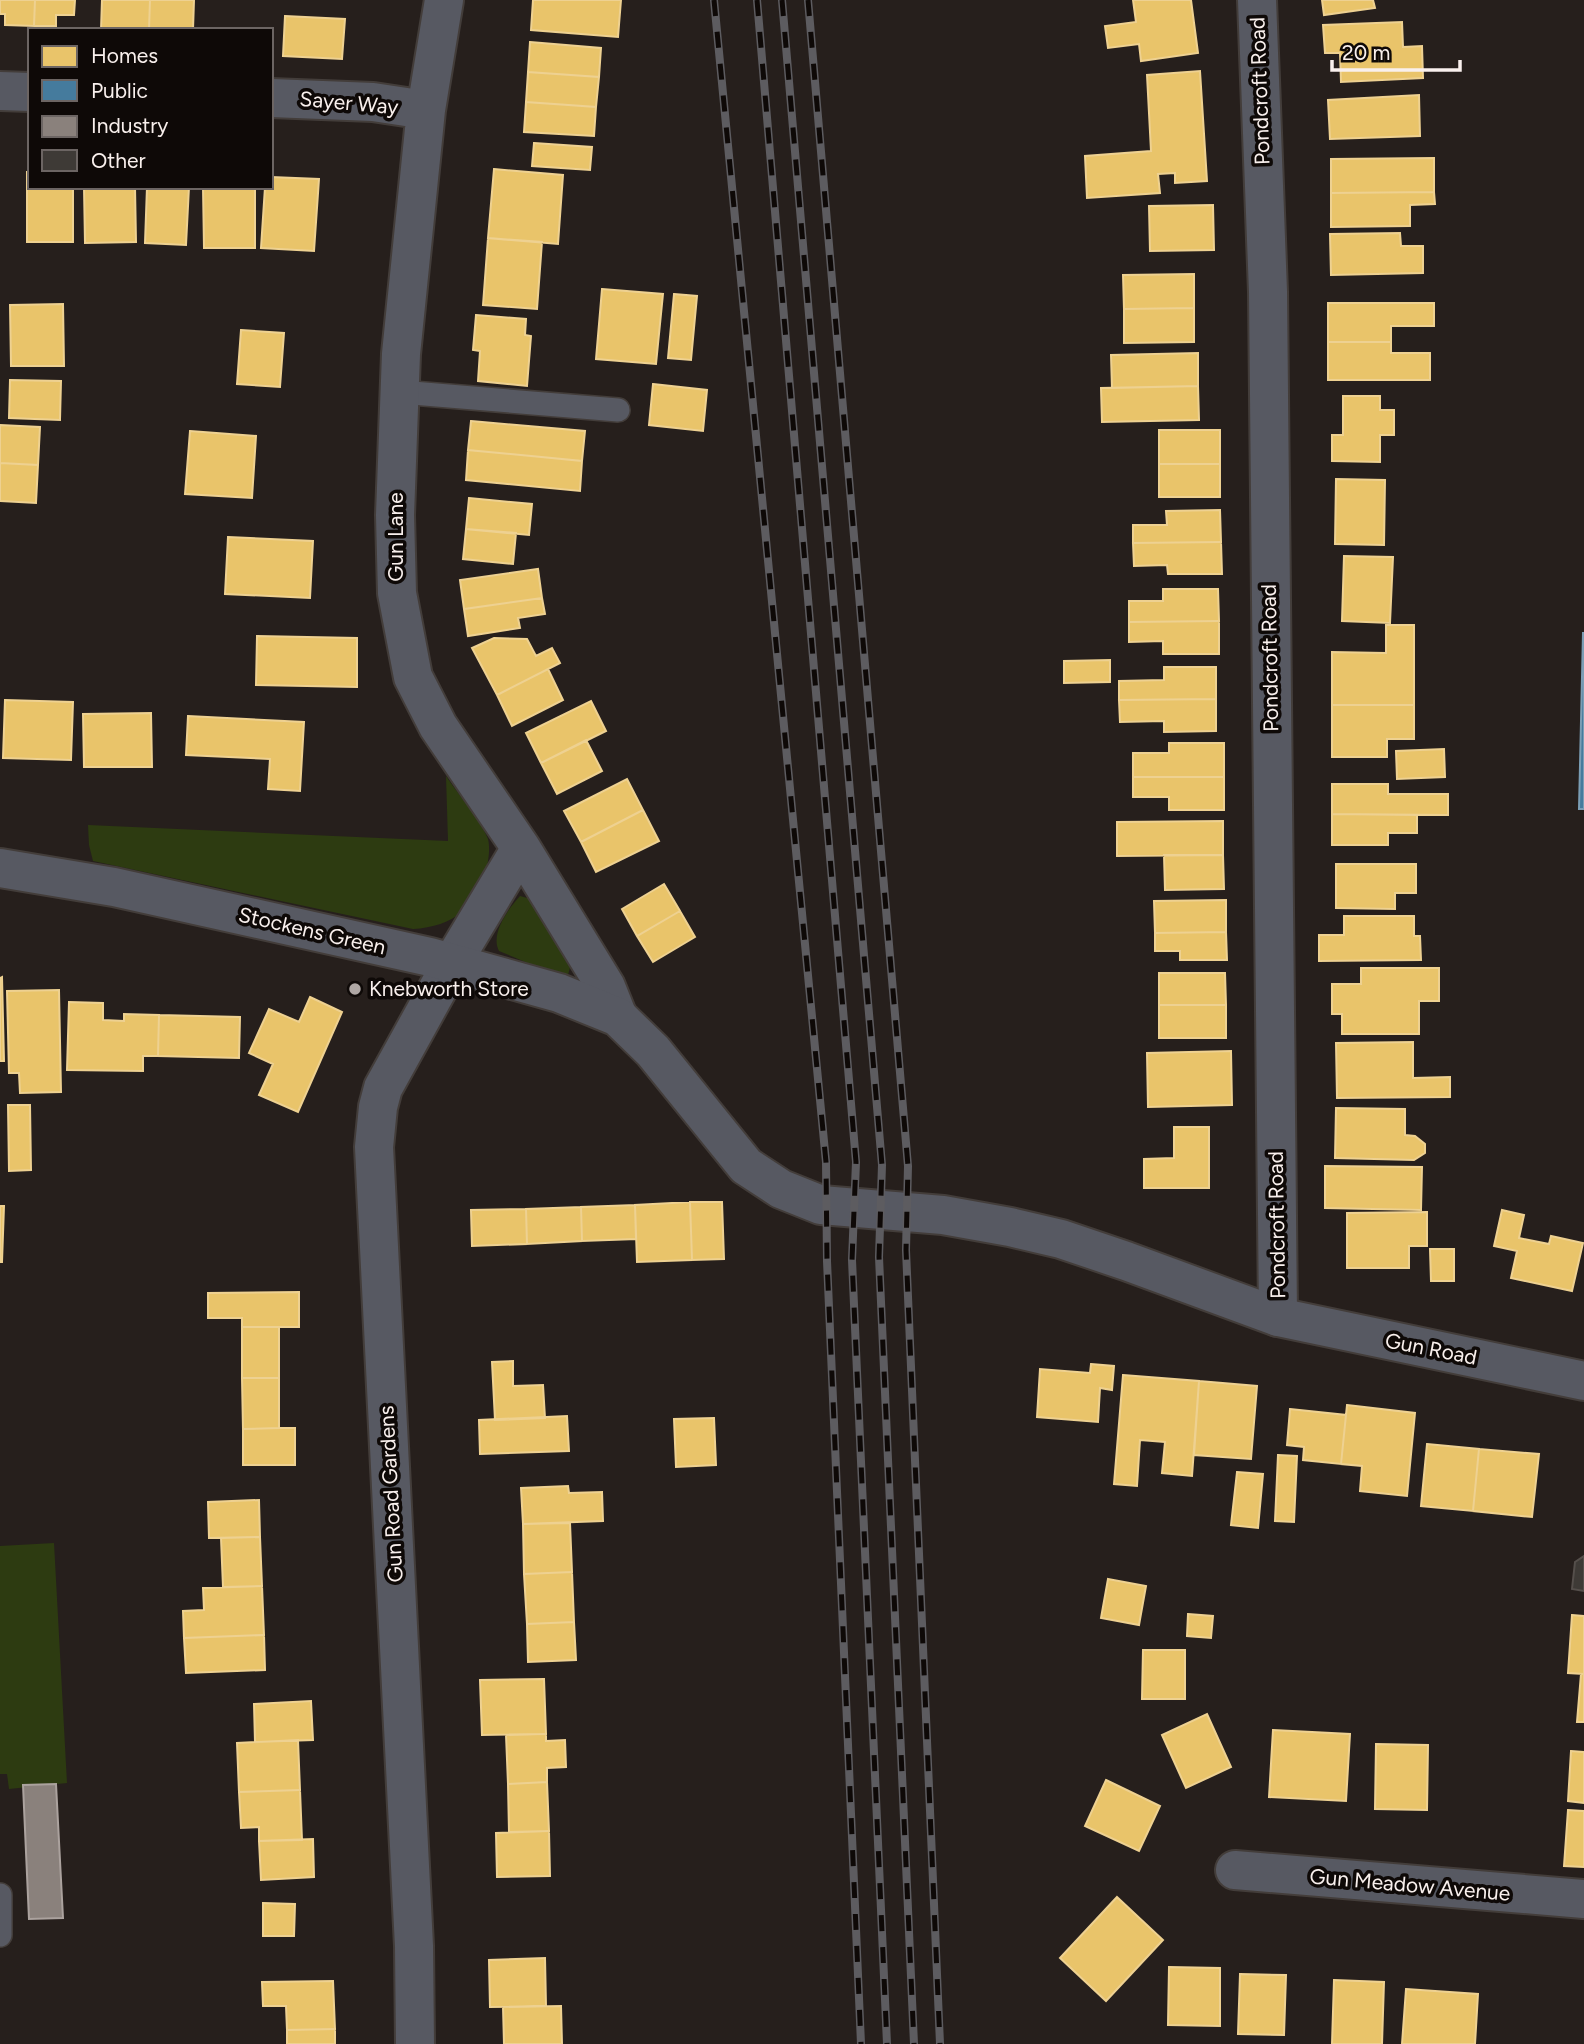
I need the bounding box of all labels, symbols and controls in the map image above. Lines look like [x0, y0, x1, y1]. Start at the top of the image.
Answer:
street label: Pondcroft Road [1244, 17, 1275, 165]
legend [28, 28, 273, 189]
scale bar [1332, 28, 1460, 72]
text: 20 m [1342, 40, 1390, 65]
text: Homes [91, 43, 158, 68]
text: Public [91, 78, 148, 103]
street label: Sayer Way [299, 86, 399, 119]
text: Industry [91, 113, 168, 138]
text: Other [91, 148, 146, 173]
street label: Gun Lane [383, 492, 408, 582]
street label: Pondcroft Road [1256, 584, 1283, 732]
street label: Stockens Green [236, 901, 388, 960]
place label: Knebworth Store [369, 976, 529, 1001]
marker: Knebworth Store [347, 981, 363, 997]
street label: Pondcroft Road [1263, 1151, 1290, 1299]
street label: Gun Road [1383, 1327, 1479, 1370]
street label: Gun Road Gardens [373, 1405, 408, 1583]
street label: Gun Meadow Avenue [1309, 1863, 1511, 1906]

